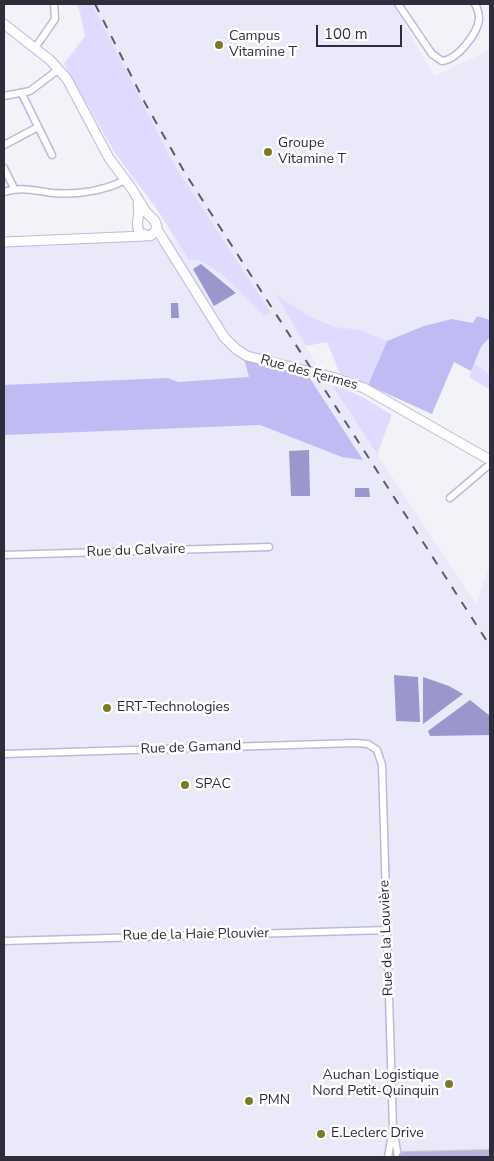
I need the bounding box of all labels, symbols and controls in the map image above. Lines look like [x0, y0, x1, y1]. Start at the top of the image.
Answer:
scale bar [319, 15, 405, 47]
text: 100 m [324, 24, 368, 44]
place label: Campus Vitamine T [229, 29, 297, 62]
marker: Campus Vitamine T [213, 39, 225, 51]
place label: Groupe Vitamine T [278, 136, 346, 168]
marker: Groupe Vitamine T [262, 146, 274, 158]
street label: Rue des Fermes [258, 352, 360, 394]
street label: Rue du Calvaire [86, 541, 186, 561]
place label: ERT-Technologies [117, 700, 230, 716]
marker: ERT-Technologies [101, 702, 113, 714]
street label: Rue de Gamand [140, 738, 242, 758]
place label: SPAC [195, 777, 231, 793]
marker: SPAC [179, 779, 191, 791]
street label: Rue de la Louvière [377, 880, 397, 996]
street label: Rue de la Haie Plouvier [123, 925, 269, 945]
place label: Auchan Logistique Nord Petit-Quinquin [312, 1068, 439, 1100]
marker: Auchan Logistique Nord Petit-Quinquin [443, 1078, 455, 1090]
place label: PMN [259, 1093, 290, 1109]
marker: PMN [243, 1095, 255, 1107]
place label: E.Leclerc Drive [331, 1126, 424, 1142]
marker: E.Leclerc Drive [315, 1128, 327, 1140]

